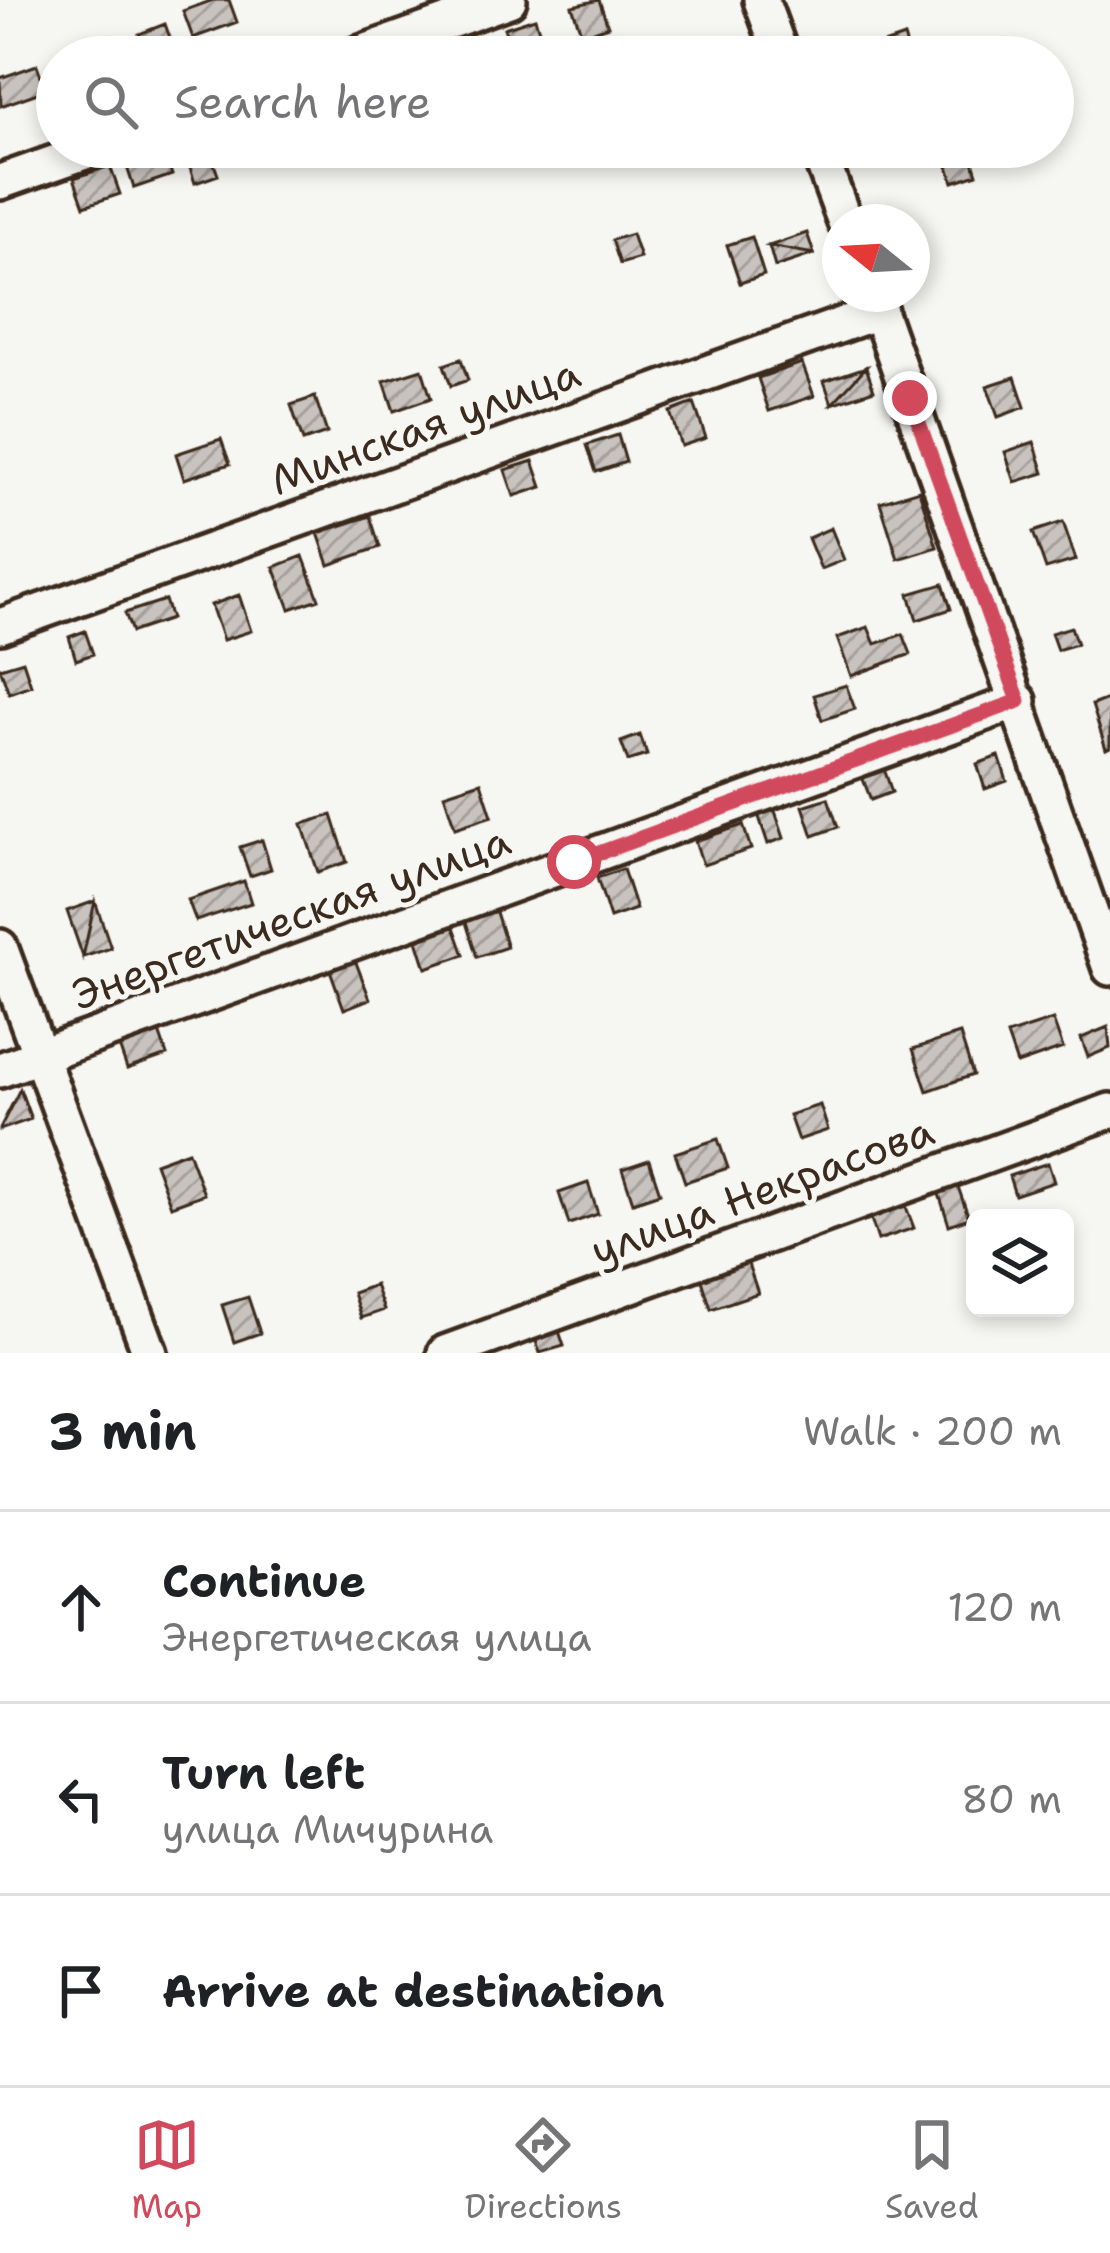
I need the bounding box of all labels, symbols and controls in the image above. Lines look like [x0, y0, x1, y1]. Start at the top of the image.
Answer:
search box [36, 36, 1074, 168]
icon: search [78, 69, 144, 135]
text: Search here [174, 72, 431, 132]
north arrow [822, 204, 930, 312]
street label: Минская улица [263, 344, 587, 508]
route end [883, 371, 937, 425]
street label: Энергетическая улица [64, 812, 518, 1022]
route start [547, 835, 601, 889]
street label: улица Некрасова [583, 1102, 941, 1278]
map controls [966, 1209, 1074, 1317]
button: layers [966, 1209, 1074, 1317]
text: 3 min [48, 1397, 197, 1465]
text: Walk · 200 m [803, 1405, 1062, 1457]
text: Continue [162, 1551, 366, 1611]
icon: ahead [48, 1574, 114, 1640]
text: 120 m [947, 1581, 1062, 1633]
text: Энергетическая улица [162, 1611, 591, 1663]
text: Turn left [162, 1743, 365, 1803]
icon: left [48, 1766, 114, 1832]
text: 80 m [961, 1773, 1062, 1825]
text: улица Мичурина [162, 1803, 493, 1855]
icon: arrive [48, 1958, 114, 2024]
text: Arrive at destination [162, 1961, 665, 2021]
tab: Map [131, 2112, 202, 2229]
tab: Directions [465, 2112, 622, 2229]
tab: Saved [885, 2112, 979, 2229]

